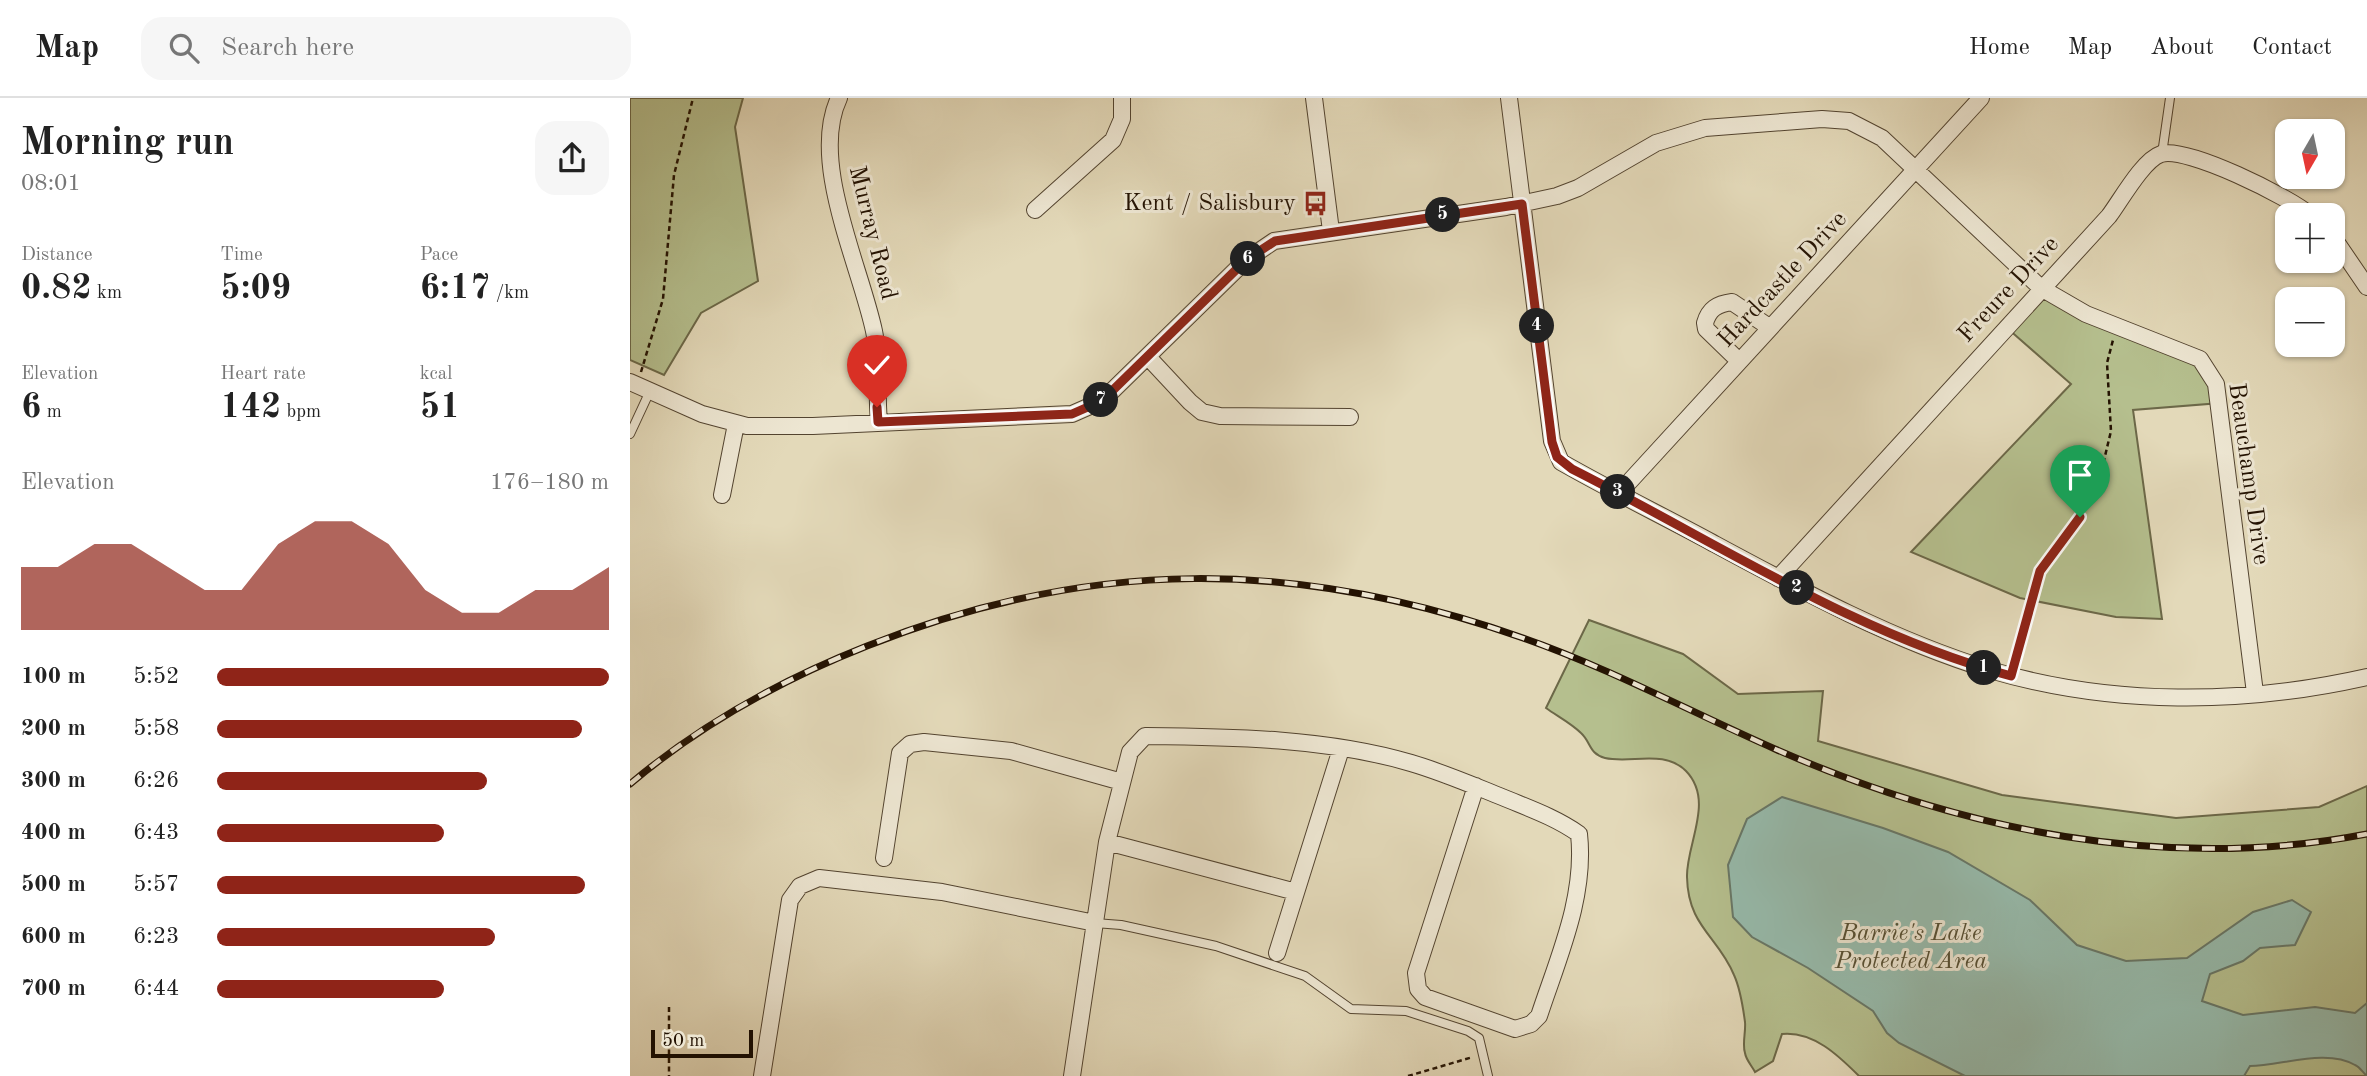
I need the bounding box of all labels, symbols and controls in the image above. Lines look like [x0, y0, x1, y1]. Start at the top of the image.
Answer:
search box [141, 17, 631, 80]
icon: search [165, 29, 203, 67]
text: Map [35, 32, 99, 65]
text: Search here [221, 35, 354, 61]
text: Home [1969, 36, 2030, 60]
text: Map [2068, 36, 2112, 60]
text: About [2150, 36, 2214, 60]
text: Contact [2252, 36, 2332, 60]
north arrow [2275, 119, 2345, 189]
map controls [2275, 119, 2345, 357]
button: share [535, 121, 609, 195]
text: Morning run [21, 125, 234, 163]
street label: Murray Road [844, 164, 900, 302]
text: 08:01 [21, 172, 81, 195]
bus stop icon: Kent / Salisbury [1302, 190, 1330, 218]
place label: Kent / Salisbury [1123, 192, 1296, 216]
pin: 5 [1426, 198, 1460, 232]
button: + [2275, 203, 2345, 273]
text: 5 [1437, 205, 1448, 224]
street label: Hardcastle Drive [1714, 207, 1852, 353]
street label: Freure Drive [1954, 232, 2064, 348]
pin: 6 [1230, 242, 1266, 276]
text: Distance [21, 246, 93, 265]
text: Time [220, 246, 263, 265]
text: Pace [420, 246, 458, 265]
text: 6 [1242, 249, 1253, 268]
text: 0.82 [21, 271, 92, 306]
text: 5:09 [220, 271, 291, 306]
text: 6:17 [420, 271, 490, 306]
text: km [92, 284, 122, 303]
text: /km [490, 284, 529, 303]
button: − [2275, 287, 2345, 357]
pin: 4 [1520, 308, 1555, 344]
text: 4 [1531, 316, 1542, 335]
pin [847, 335, 907, 407]
icon: check [858, 346, 896, 384]
text: Elevation [21, 365, 98, 384]
text: Heart rate [220, 365, 306, 384]
text: kcal [420, 365, 452, 384]
street label: Beauchamp Drive [2223, 381, 2273, 567]
pin: 7 [1084, 382, 1119, 418]
text: 6 [21, 390, 41, 425]
text: 142 [220, 390, 281, 425]
text: 51 [420, 390, 460, 425]
text: 7 [1095, 390, 1106, 409]
text: m [41, 403, 62, 422]
text: bpm [281, 403, 321, 422]
pin [2050, 445, 2110, 517]
icon: arrive [2061, 456, 2099, 494]
text: Elevation [21, 471, 115, 494]
text: 176–180 m [490, 471, 609, 494]
pin: 3 [1600, 474, 1636, 510]
text: 3 [1612, 482, 1623, 501]
pin: 2 [1780, 570, 1814, 606]
text: 2 [1791, 578, 1802, 597]
pin: 1 [1966, 650, 2002, 686]
text: 1 [1978, 658, 1989, 677]
text: 100 m [21, 665, 86, 688]
text: 5:52 [133, 665, 179, 688]
text: 200 m [21, 717, 86, 740]
text: 5:58 [133, 717, 179, 740]
text: 300 m [21, 769, 86, 792]
text: 6:26 [133, 769, 179, 792]
text: 400 m [21, 821, 86, 844]
text: 6:43 [133, 821, 179, 844]
text: 500 m [21, 873, 86, 896]
text: 5:57 [133, 873, 179, 896]
park label: Barrie's Lake Protected Area [1834, 922, 1987, 974]
text: 600 m [21, 925, 86, 948]
text: 6:23 [133, 925, 179, 948]
text: 700 m [21, 977, 86, 1000]
text: 6:44 [133, 977, 179, 1000]
scale bar [651, 1027, 752, 1059]
text: 50 m [662, 1032, 704, 1051]

